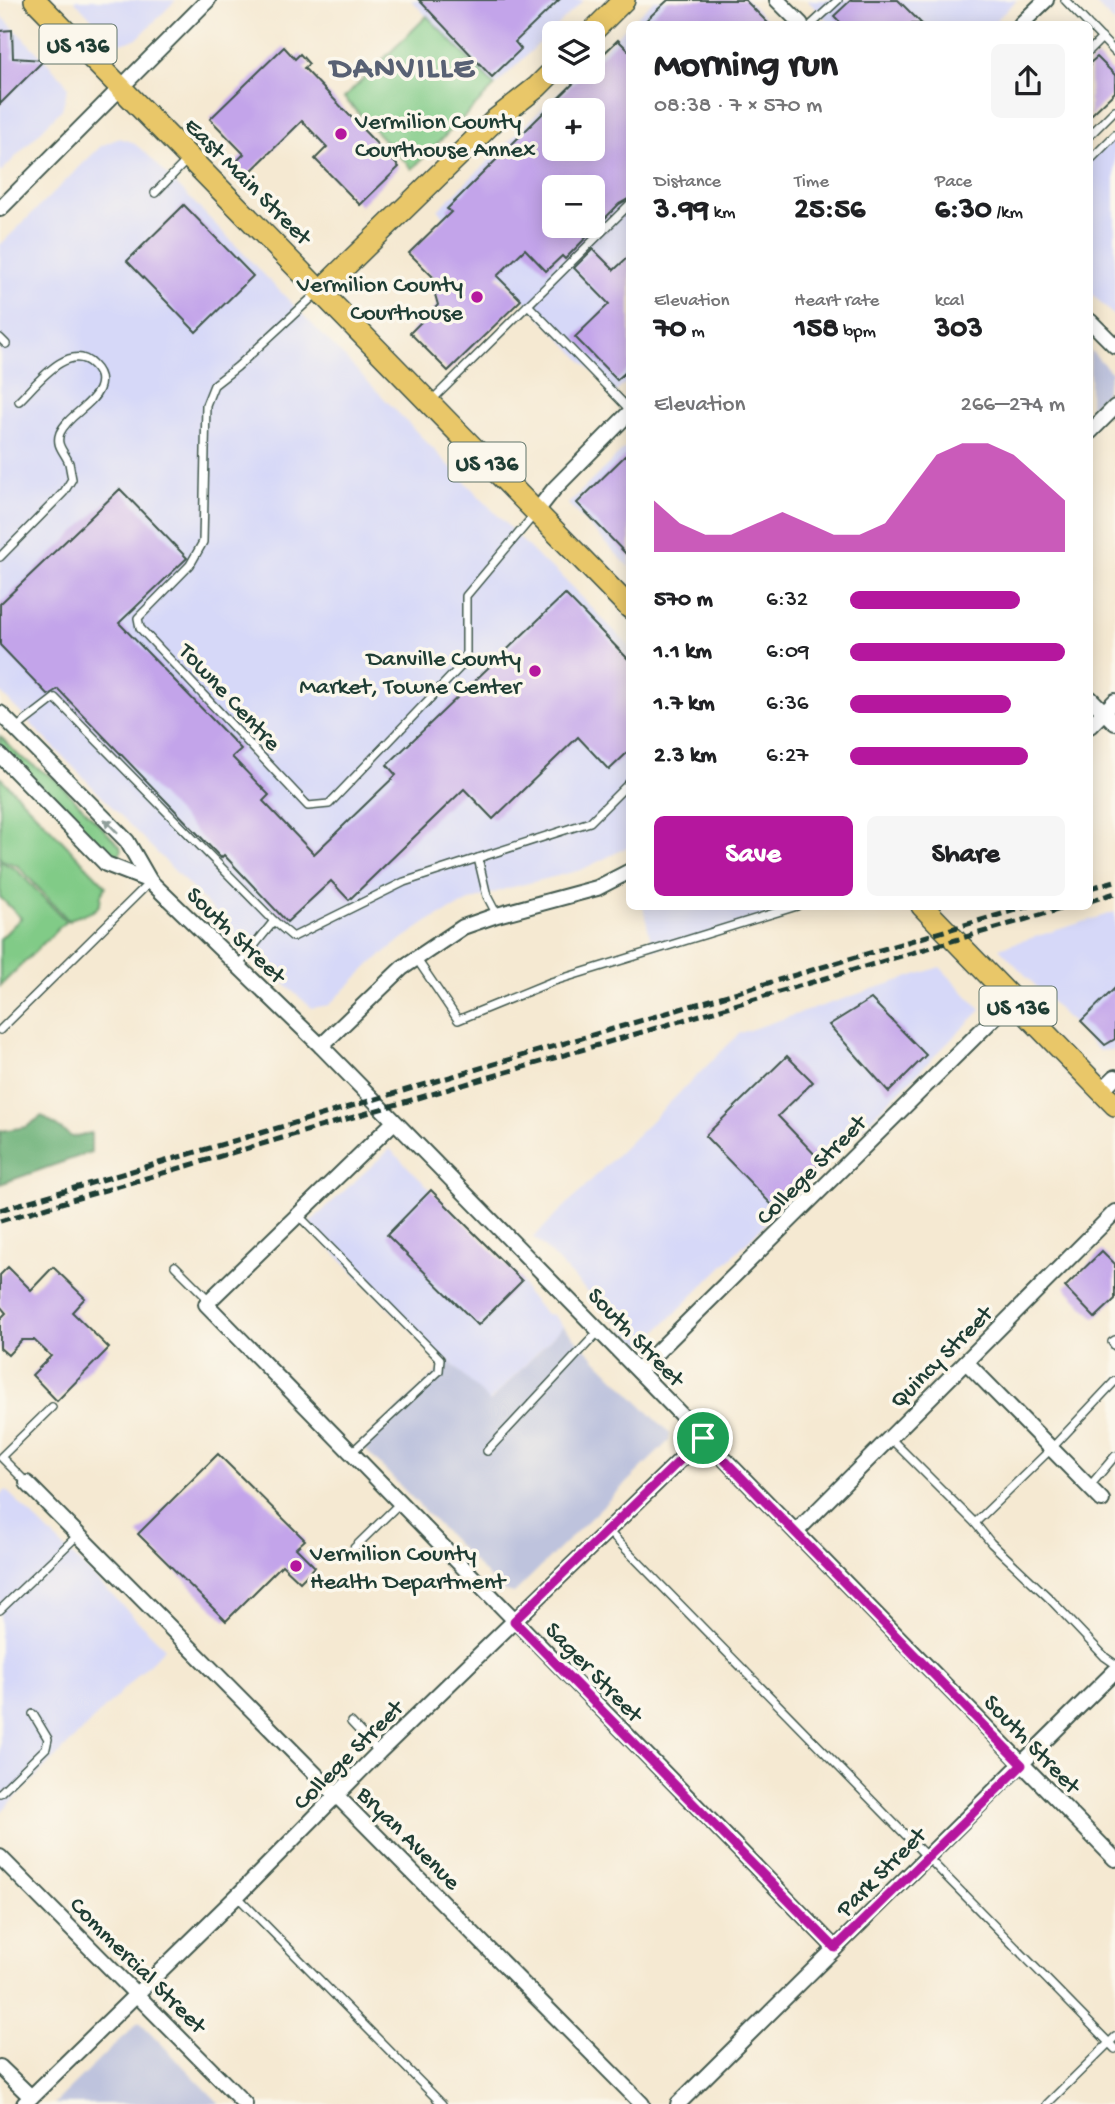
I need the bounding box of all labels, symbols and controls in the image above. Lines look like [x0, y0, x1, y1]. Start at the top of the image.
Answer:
map controls [542, 21, 605, 238]
button: layers [542, 21, 605, 84]
road number: US 136 [40, 24, 116, 64]
button: share [991, 44, 1065, 118]
text: Morning run [654, 45, 838, 89]
district label: DANVILLE [327, 51, 476, 89]
text: 08:38 · 7 × 570 m [654, 93, 822, 120]
button: + [542, 98, 605, 161]
place label: Vermilion County Courthouse Annex [354, 109, 536, 166]
street label: East Main Street [177, 113, 318, 254]
marker: Vermilion County Courthouse Annex [333, 126, 349, 142]
text: Distance [654, 171, 721, 194]
text: Time [794, 171, 829, 194]
text: Pace [935, 171, 972, 194]
button: − [542, 175, 605, 238]
text: 3.99 [654, 194, 709, 229]
text: 25:56 [794, 194, 865, 229]
text: 6:30 [935, 194, 992, 229]
text: km [709, 202, 736, 225]
text: /km [992, 202, 1023, 225]
place label: Vermilion County Courthouse [296, 272, 464, 329]
marker: Vermilion County Courthouse [469, 289, 485, 305]
text: Elevation [654, 290, 730, 313]
text: Heart rate [794, 290, 879, 313]
text: kcal [935, 290, 964, 313]
text: 70 [654, 313, 687, 348]
text: 158 [794, 313, 839, 348]
text: 303 [935, 313, 983, 348]
text: m [687, 321, 705, 344]
text: bpm [839, 321, 876, 344]
text: Elevation [654, 392, 745, 419]
text: 266–274 m [960, 392, 1065, 419]
road number: US 136 [448, 442, 526, 482]
text: 570 m [654, 587, 713, 614]
text: 6:32 [766, 587, 808, 614]
street label: Towne Centre [170, 637, 286, 759]
text: 1.1 km [654, 639, 712, 666]
text: 6:09 [766, 639, 809, 666]
place label: Danville County Market, Towne Center [299, 646, 524, 703]
marker: Danville County Market, Towne Center [527, 663, 543, 679]
text: 1.7 km [654, 691, 715, 718]
text: 6:36 [766, 691, 808, 718]
text: 2.3 km [654, 743, 716, 770]
text: 6:27 [766, 743, 808, 770]
button: Save [654, 816, 853, 896]
button: Share [867, 816, 1065, 896]
one-way arrow [103, 817, 120, 834]
street label: South Street [179, 882, 292, 993]
road number: US 136 [979, 987, 1056, 1026]
street label: College Street [751, 1109, 875, 1233]
street label: South Street [580, 1283, 691, 1396]
street label: Quincy Street [885, 1299, 1002, 1416]
pin [673, 1408, 733, 1468]
icon: arrive [684, 1419, 722, 1457]
place label: Vermilion County Health Department [309, 1541, 507, 1598]
marker: Vermilion County Health Department [288, 1558, 304, 1574]
street label: Sager Street [537, 1617, 649, 1731]
street label: South Street [976, 1690, 1087, 1803]
street label: College Street [288, 1694, 412, 1818]
street label: Bryan Avenue [349, 1781, 466, 1898]
street label: Park Street [831, 1821, 935, 1925]
street label: Commercial Street [62, 1892, 213, 2043]

